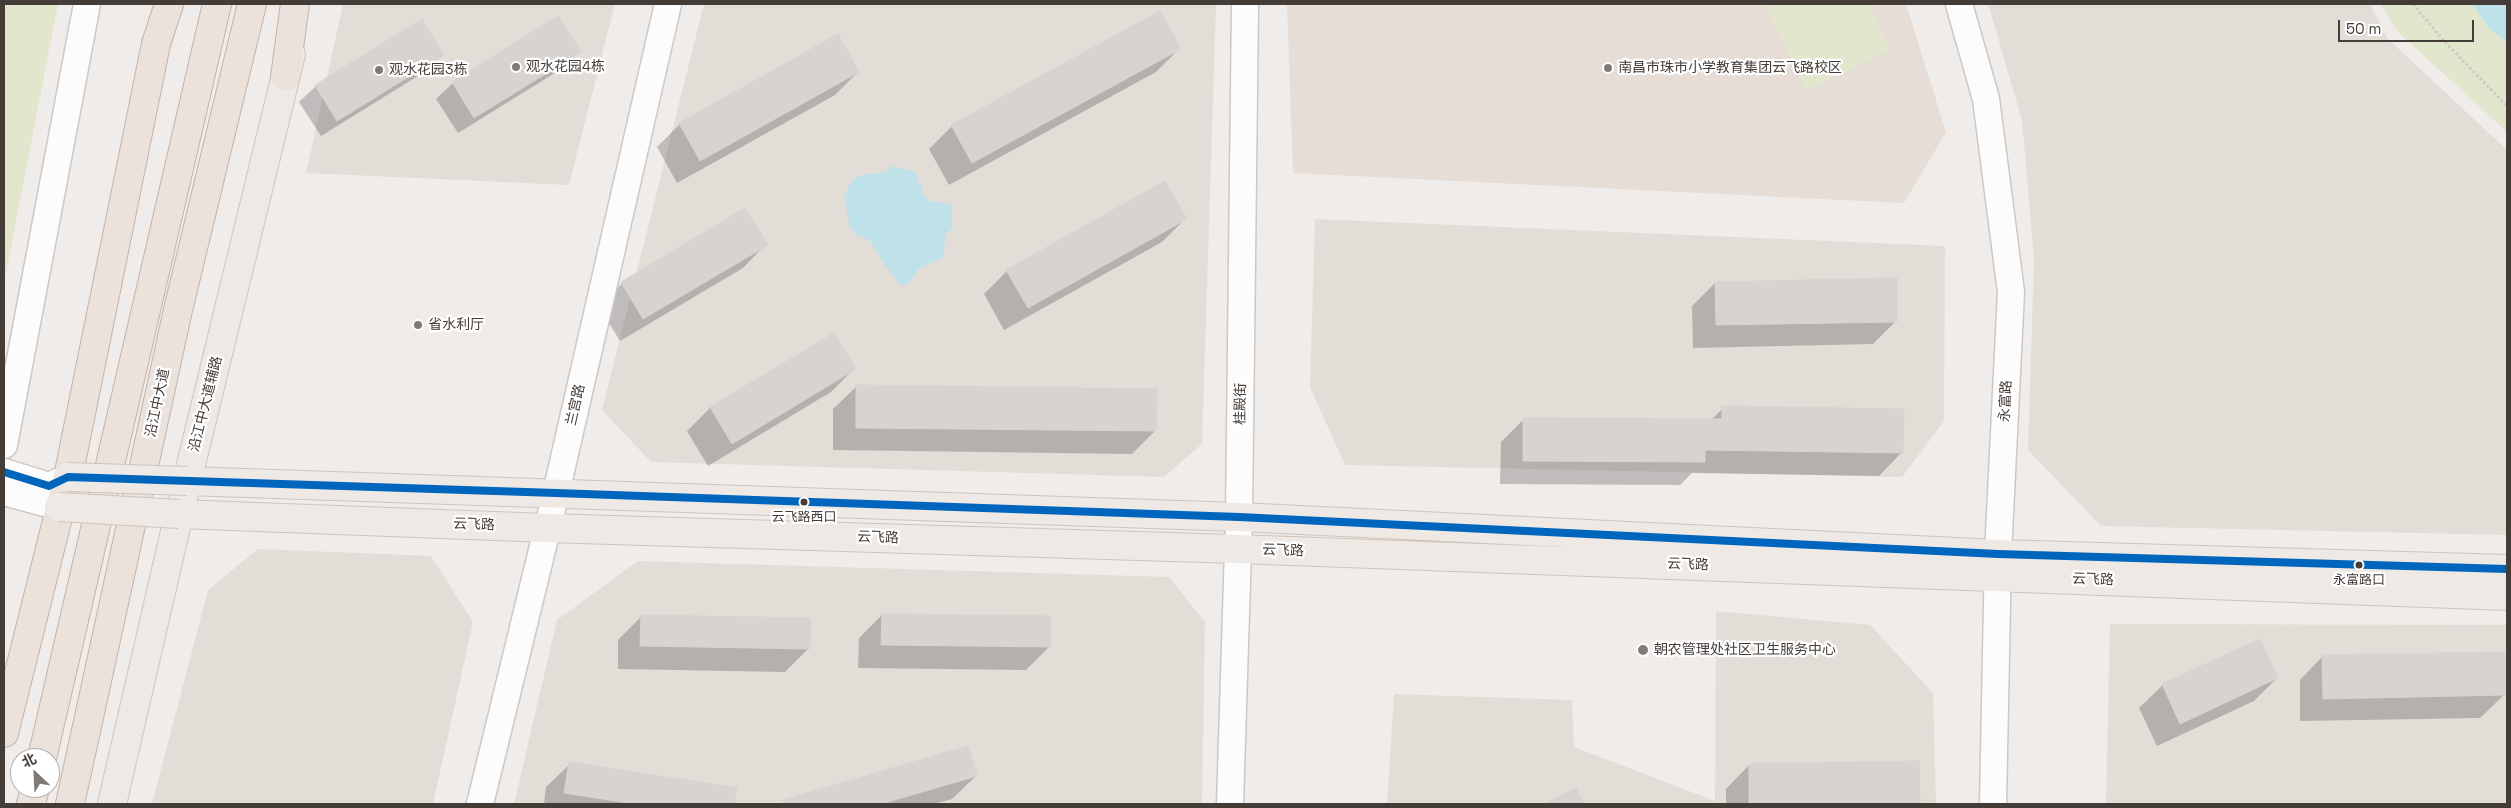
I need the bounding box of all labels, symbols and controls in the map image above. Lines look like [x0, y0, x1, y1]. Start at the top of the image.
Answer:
scale bar [2341, 10, 2477, 42]
text: 50 m [2346, 19, 2381, 38]
place label: 观水花园4栋 [526, 59, 605, 75]
place label: 南昌市珠市小学教育集团云飞路校区 [1618, 60, 1842, 76]
marker: 观水花园4栋 [510, 61, 522, 73]
place label: 观水花园3栋 [389, 62, 467, 78]
marker: 南昌市珠市小学教育集团云飞路校区 [1602, 62, 1614, 74]
marker: 观水花园3栋 [373, 64, 385, 76]
place label: 省水利厅 [428, 317, 484, 333]
marker: 省水利厅 [412, 319, 424, 331]
street label: 沿江中大道辅路 [186, 354, 226, 454]
street label: 沿江中大道 [143, 367, 173, 439]
street label: 永富路 [1997, 380, 2015, 422]
street label: 兰宫路 [563, 383, 589, 427]
street label: 桂殿街 [1232, 383, 1250, 425]
marker: 云飞路西口 [799, 497, 809, 507]
place label: 云飞路西口 [772, 509, 836, 525]
street label: 云飞路 [453, 516, 495, 534]
street label: 云飞路 [857, 529, 899, 547]
street label: 云飞路 [1262, 542, 1304, 560]
street label: 云飞路 [1667, 556, 1709, 574]
marker: 永富路口 [2354, 560, 2364, 570]
street label: 云飞路 [2072, 571, 2114, 589]
place label: 永富路口 [2333, 572, 2385, 588]
place label: 朝农管理处社区卫生服务中心 [1654, 642, 1836, 658]
marker: 朝农管理处社区卫生服务中心 [1636, 643, 1650, 657]
north arrow [10, 748, 60, 798]
text: 北 [19, 749, 39, 771]

